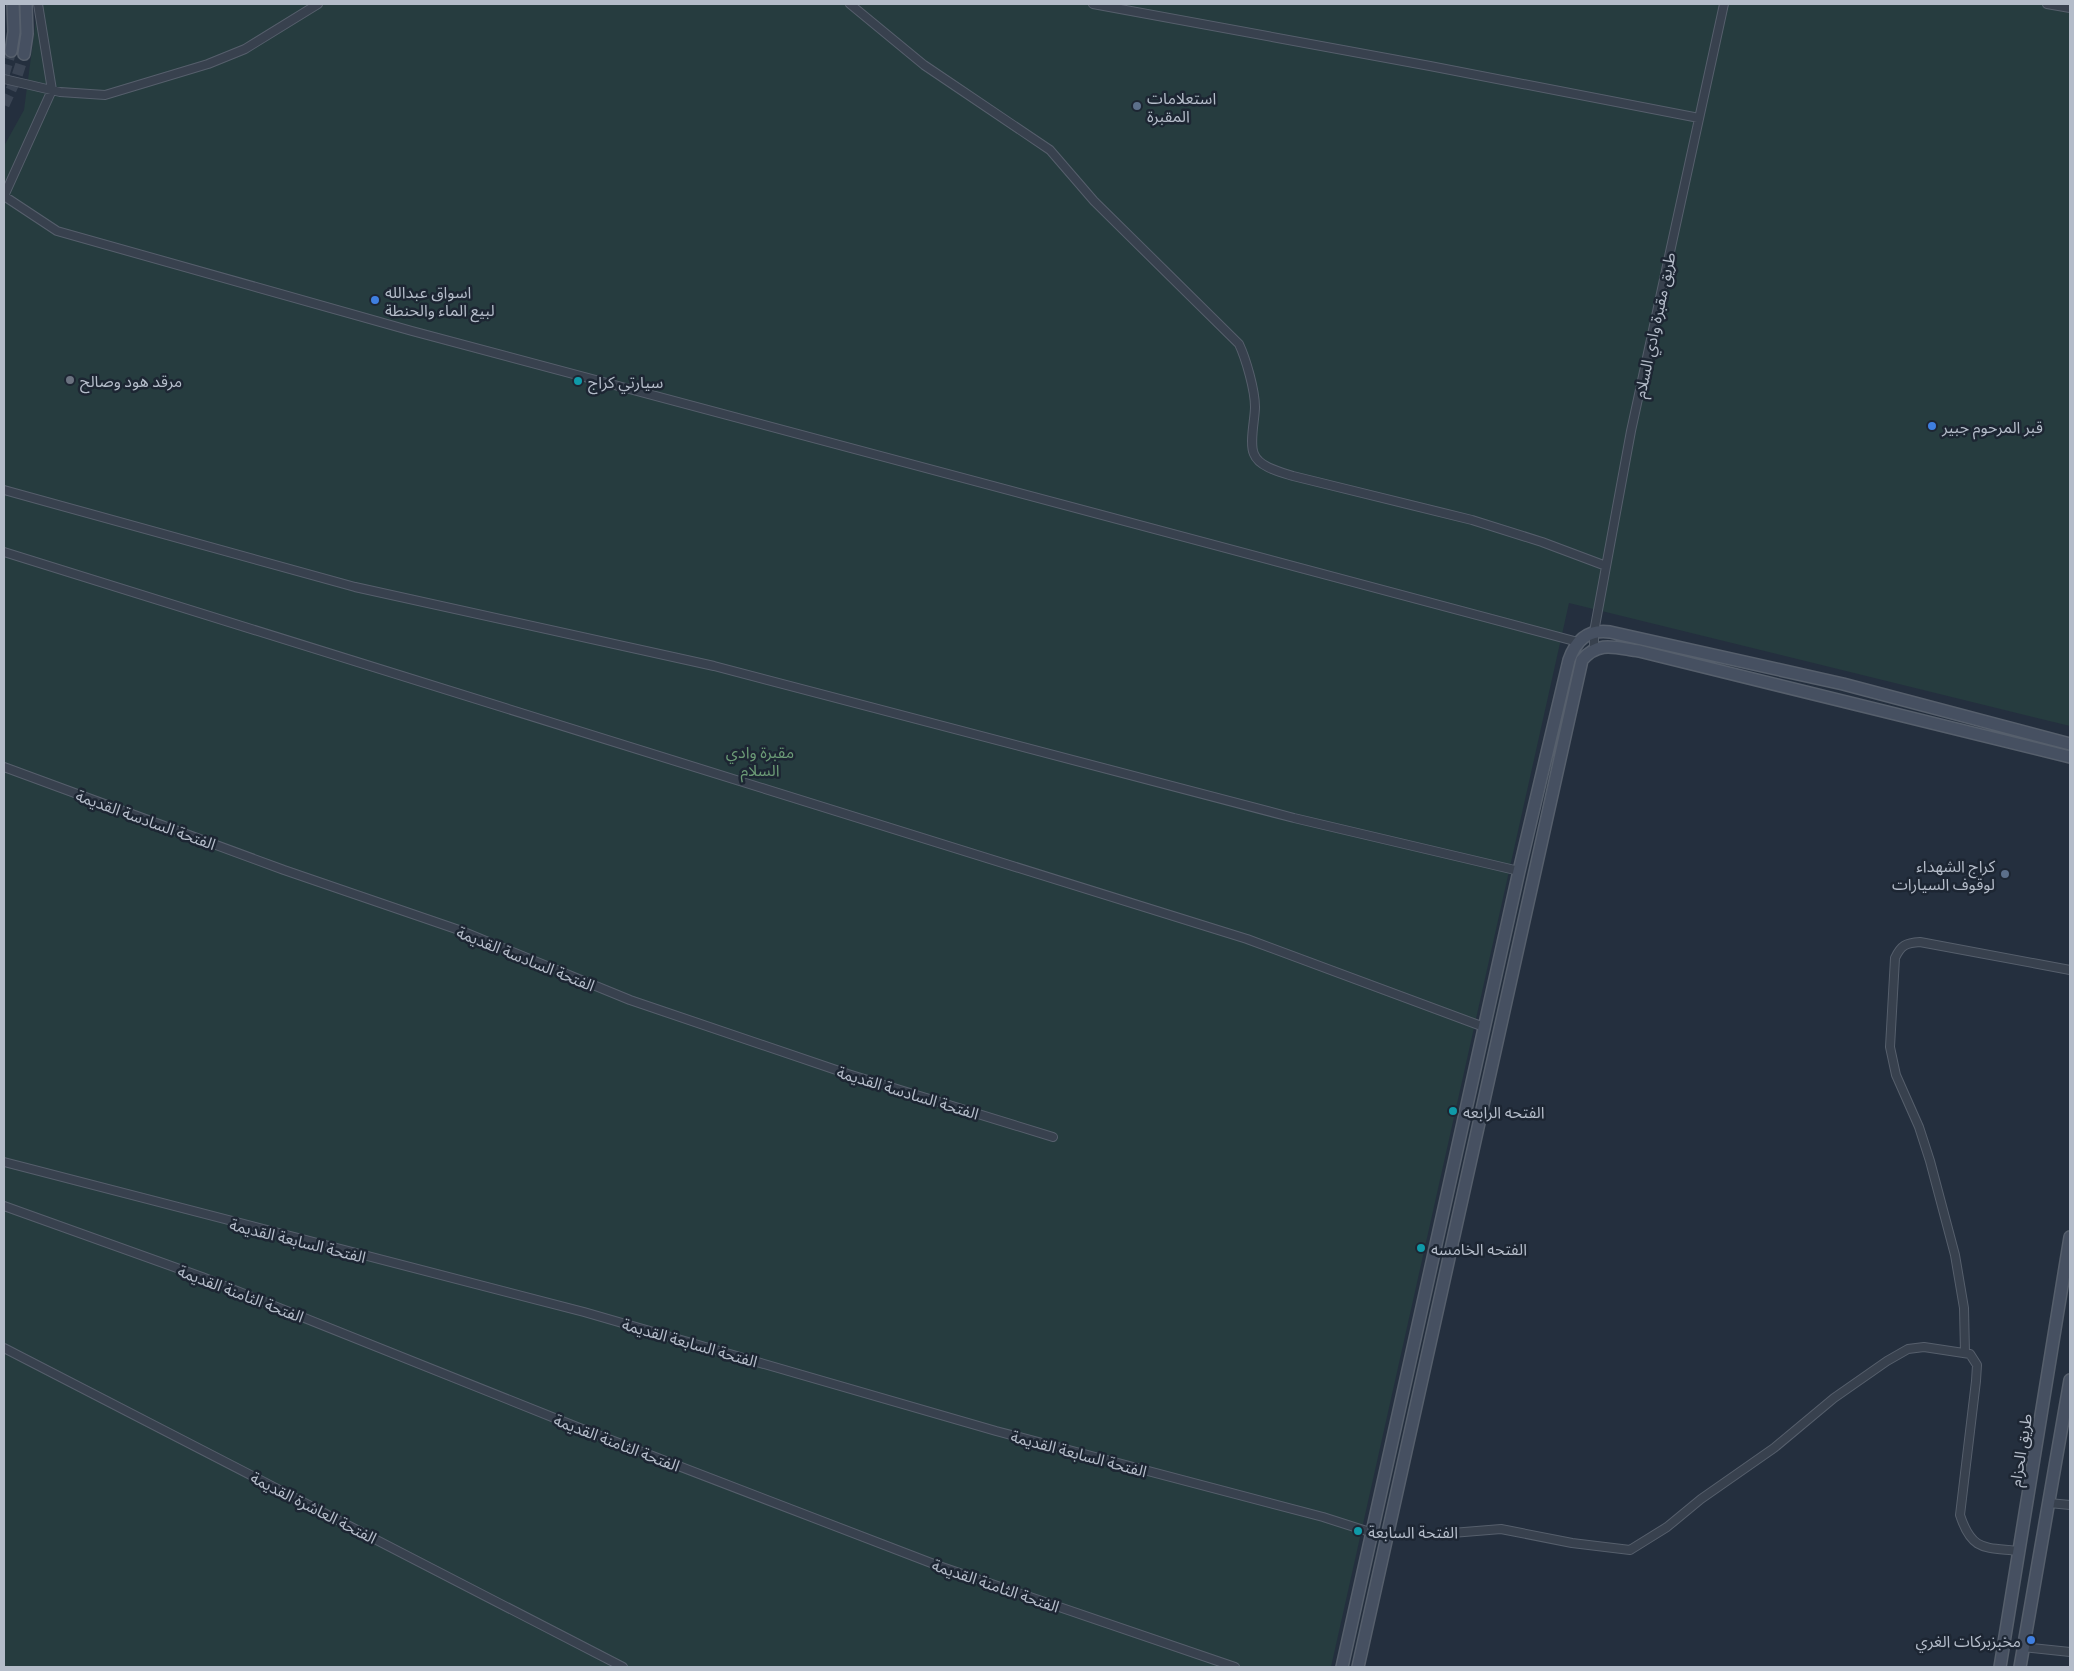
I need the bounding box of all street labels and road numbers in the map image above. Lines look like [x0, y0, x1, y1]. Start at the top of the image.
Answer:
street label: طريق مقبرة وادي السلام [1629, 250, 1683, 401]
street label: الفتحة السادسة القديمة [73, 785, 218, 853]
street label: الفتحة السادسة القديمة [454, 922, 598, 994]
street label: الفتحة السادسة القديمة [835, 1061, 981, 1123]
street label: الفتحة السابعة القديمة [228, 1214, 368, 1266]
street label: الفتحة الثامنة القديمة [175, 1260, 307, 1326]
street label: الفتحة السابعة القديمة [620, 1314, 760, 1370]
street label: الفتحة الثامنة القديمة [551, 1409, 683, 1475]
street label: طريق الحزام [2005, 1412, 2039, 1488]
street label: الفتحة السابعة القديمة [1009, 1426, 1149, 1480]
street label: الفتحة العاشرة القديمة [247, 1467, 380, 1548]
street label: الفتحة الثامنة القديمة [930, 1554, 1062, 1616]

